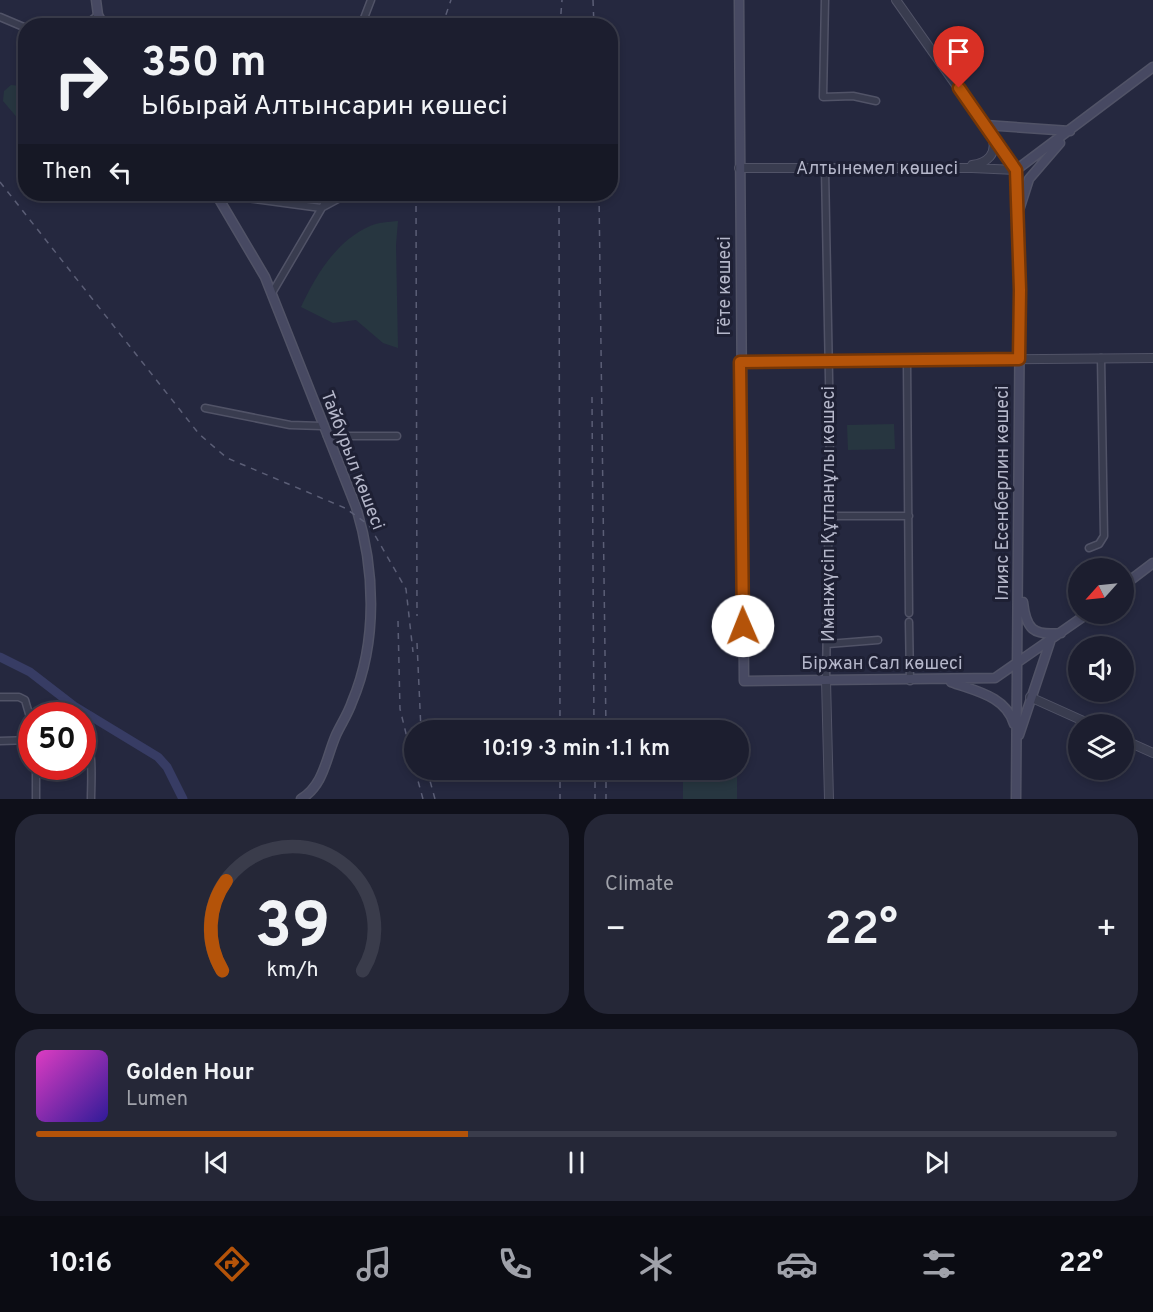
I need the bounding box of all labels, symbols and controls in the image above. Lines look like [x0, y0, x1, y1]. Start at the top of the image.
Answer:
pin [933, 26, 984, 88]
icon: arrive [942, 35, 975, 68]
text: 350 m [141, 38, 267, 91]
icon: right [42, 42, 120, 120]
text: Ыбырай Алтынсарин көшесі [141, 90, 508, 124]
icon: left [104, 156, 137, 189]
street label: Алтынемел көшесі [796, 158, 958, 181]
text: Then [42, 159, 92, 186]
street label: Гёте көшесі [714, 236, 737, 336]
street label: Ілияс Есенберлин көшесі [992, 385, 1015, 601]
street label: Иманжүсіп Құтпанұлы көшесі [818, 386, 841, 642]
street label: Тайбурыл көшесі [314, 388, 389, 533]
north arrow [1068, 558, 1134, 624]
map controls [1068, 558, 1134, 780]
position arrow [711, 594, 775, 658]
button: sound [1068, 636, 1134, 702]
street label: Біржан Сал көшесі [801, 653, 963, 676]
speed limit sign: 50 [18, 702, 96, 780]
button: layers [1068, 714, 1134, 780]
text: 10:19 · 3 min · 1.1 km [483, 736, 670, 763]
text: Climate [605, 872, 674, 898]
text: 39 [254, 890, 330, 969]
text: 22° [824, 903, 898, 960]
text: − [605, 910, 626, 952]
text: + [1096, 910, 1117, 952]
text: km/h [266, 957, 318, 984]
text: Golden Hour [126, 1060, 254, 1087]
text: Lumen [126, 1087, 188, 1113]
icon: previous [200, 1146, 233, 1179]
icon: pause [560, 1146, 593, 1179]
icon: next [920, 1146, 953, 1179]
icon: directions [211, 1243, 253, 1285]
icon: music [353, 1243, 395, 1285]
icon: phone [494, 1243, 536, 1285]
icon: climate [635, 1243, 677, 1285]
icon: car [776, 1243, 818, 1285]
icon: filters [918, 1243, 960, 1285]
text: 10:16 [50, 1247, 112, 1281]
text: 22° [1059, 1247, 1103, 1281]

